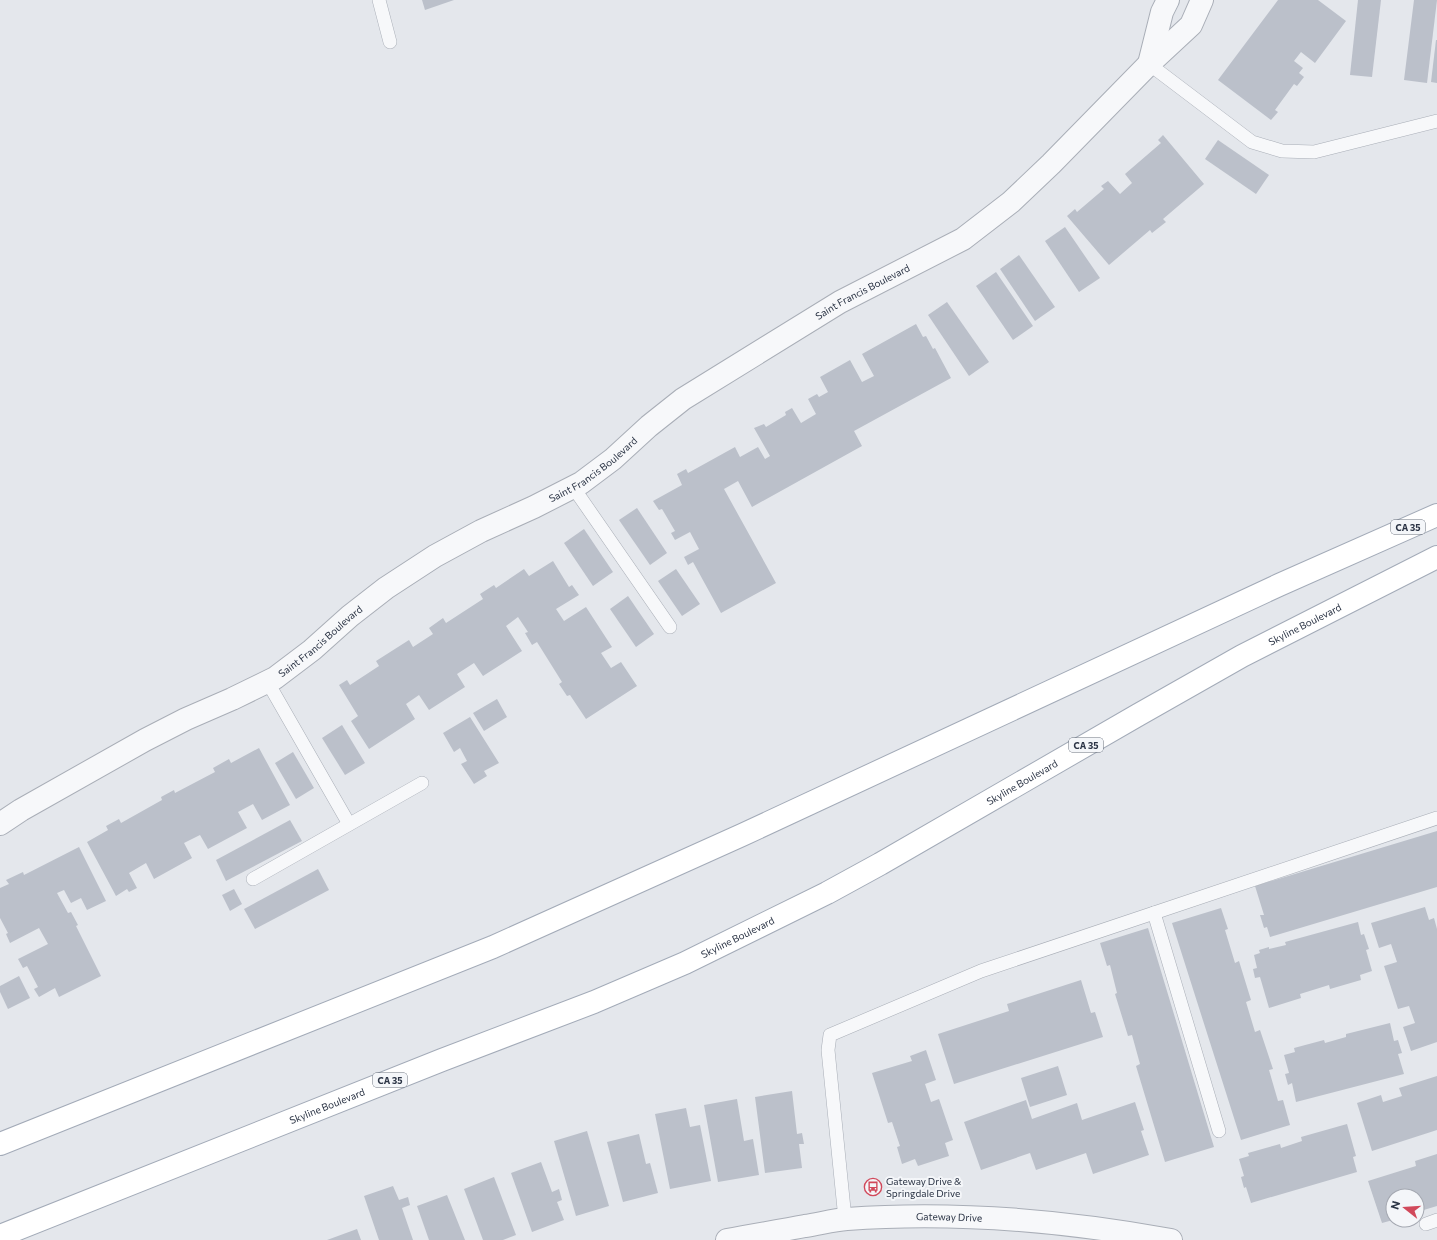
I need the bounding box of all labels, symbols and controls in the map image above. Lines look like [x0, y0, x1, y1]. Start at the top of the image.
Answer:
street label: Saint Francis Boulevard [813, 261, 912, 322]
street label: Saint Francis Boulevard [547, 434, 640, 504]
road number: CA 35 [1391, 520, 1425, 534]
street label: Skyline Boulevard [1266, 601, 1343, 648]
street label: Saint Francis Boulevard [276, 603, 365, 679]
road number: CA 35 [1069, 738, 1103, 752]
street label: Skyline Boulevard [984, 757, 1060, 807]
street label: Skyline Boulevard [699, 914, 776, 960]
road number: CA 35 [373, 1073, 407, 1087]
street label: Skyline Boulevard [288, 1085, 367, 1126]
place label: Gateway Drive & Springdale Drive [886, 1175, 962, 1199]
bus stop icon: Gateway Drive & Springdale Drive [863, 1177, 883, 1197]
north arrow [1385, 1188, 1425, 1228]
text: N [1388, 1199, 1402, 1211]
street label: Gateway Drive [916, 1210, 982, 1224]

